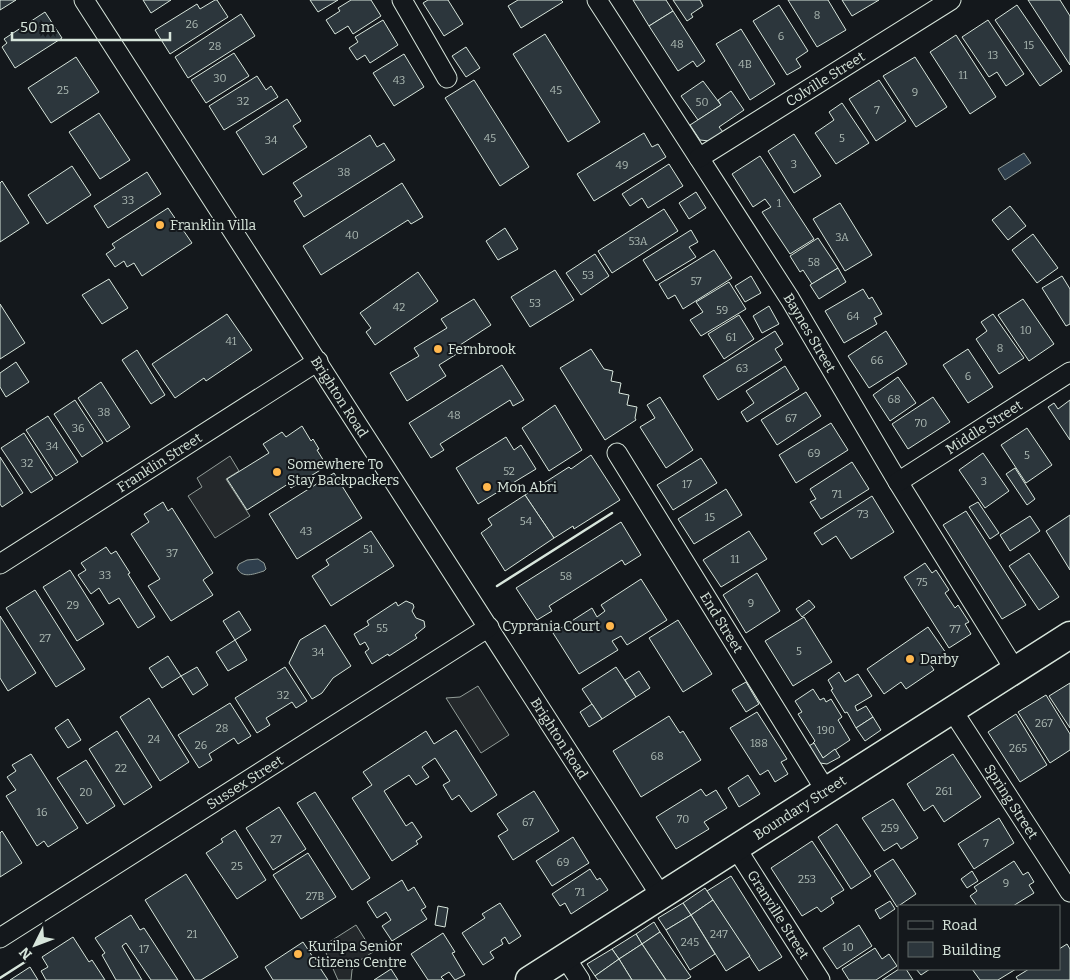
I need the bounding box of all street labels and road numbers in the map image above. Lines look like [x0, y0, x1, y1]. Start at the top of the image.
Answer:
street label: Colville Street [783, 48, 868, 110]
street label: Baynes Street [780, 290, 839, 376]
street label: Brighton Road [307, 353, 371, 441]
street label: Middle Street [943, 397, 1026, 458]
street label: Franklin Street [114, 429, 205, 496]
street label: End Street [696, 589, 746, 656]
street label: Brighton Road [527, 695, 591, 782]
street label: Sussex Street [203, 752, 287, 813]
street label: Spring Street [980, 761, 1041, 842]
street label: Boundary Street [750, 772, 849, 844]
street label: Granville Street [743, 867, 813, 962]

